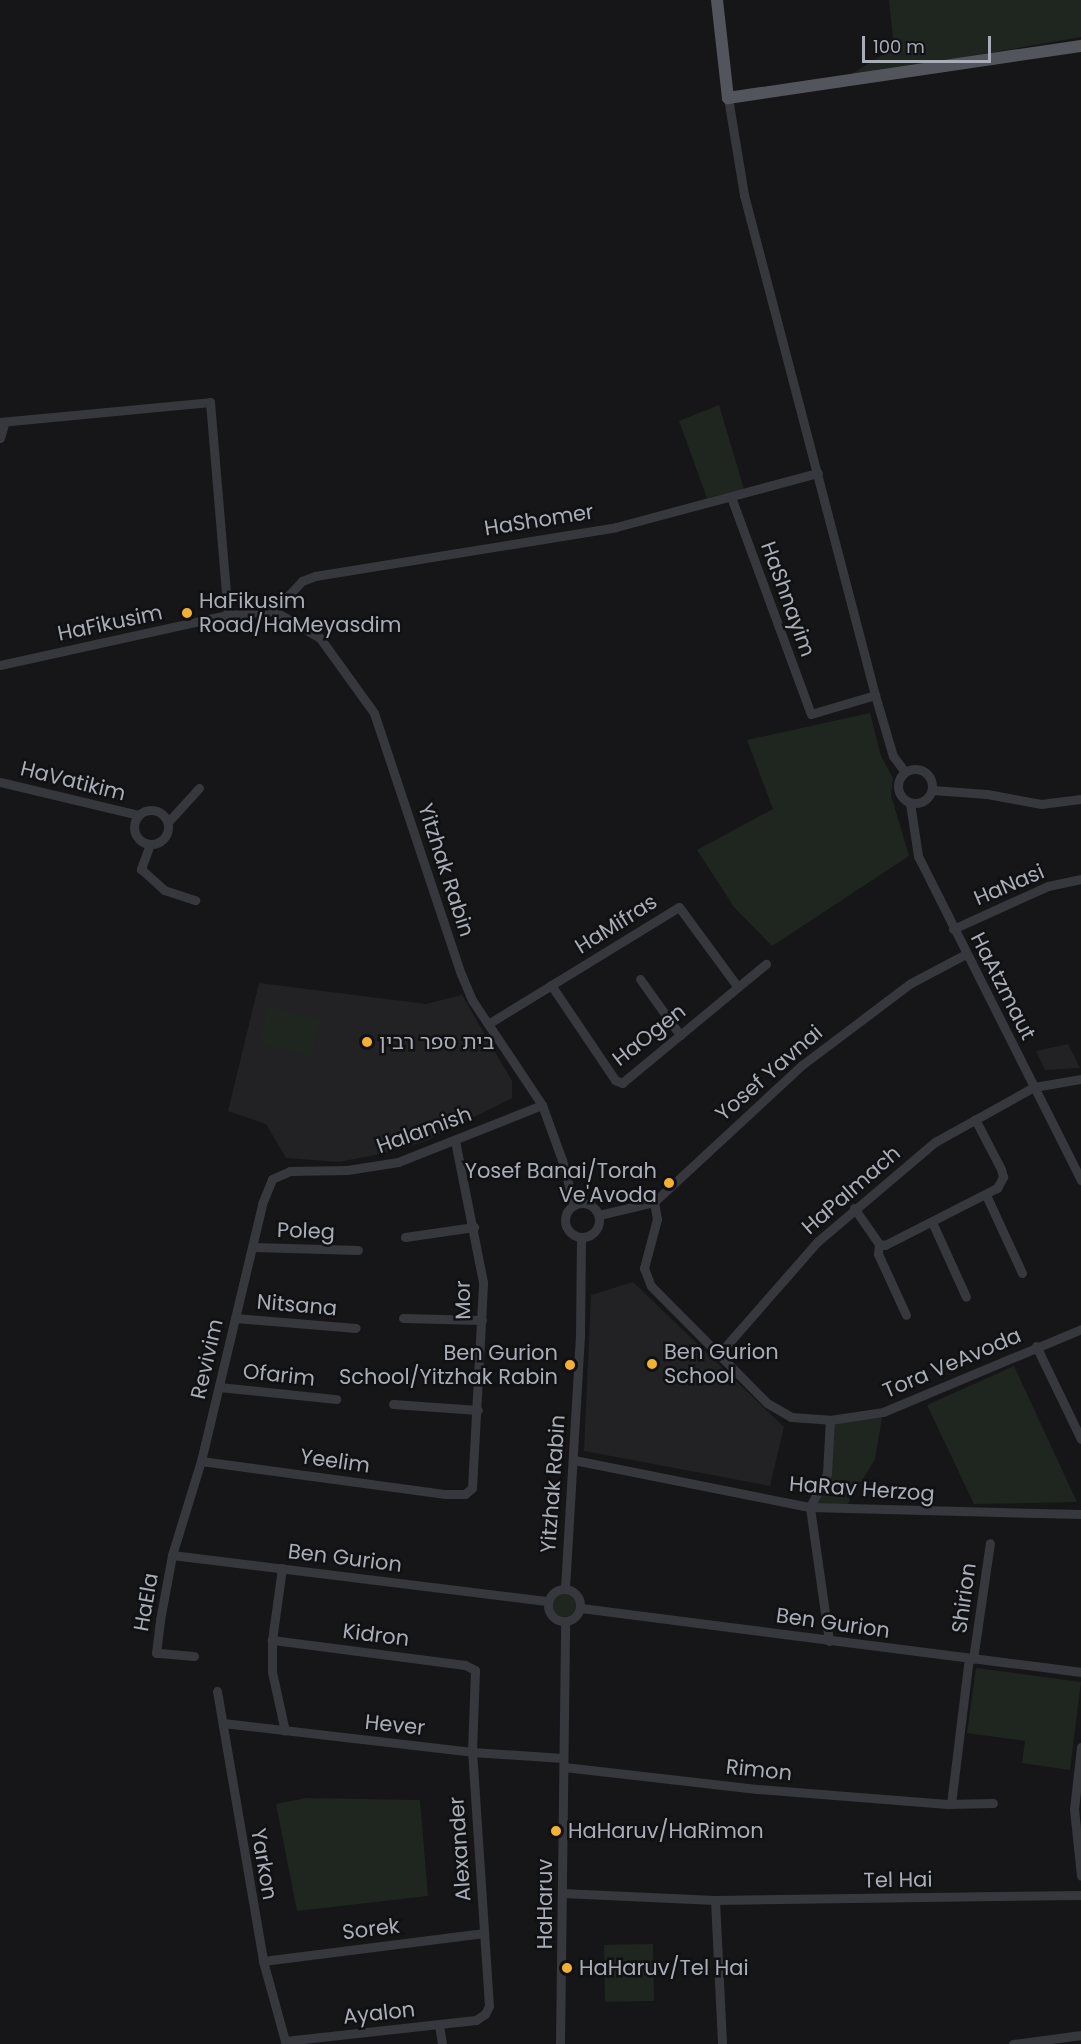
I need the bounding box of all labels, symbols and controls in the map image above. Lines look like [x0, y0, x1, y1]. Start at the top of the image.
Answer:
scale bar [865, 24, 994, 62]
text: 100 m [873, 34, 925, 59]
street label: HaShomer [482, 499, 596, 541]
street label: HaShnayim [756, 538, 820, 660]
place label: HaFikusim Road/HaMeyasdim [199, 588, 401, 638]
street label: HaFikusim [55, 600, 165, 646]
marker: HaFikusim Road/HaMeyasdim [180, 606, 194, 620]
street label: HaVatikim [18, 756, 128, 806]
street label: Yitzhak Rabin [413, 800, 479, 940]
street label: HaNasi [970, 859, 1048, 911]
street label: HaMifras [570, 889, 662, 959]
street label: HaAtzmaut [965, 928, 1041, 1044]
street label: HaOgen [607, 999, 691, 1071]
street label: Yosef Yavnai [710, 1020, 828, 1126]
place label: בית ספר רבין [379, 1029, 494, 1055]
marker: בית ספר רבין [360, 1035, 374, 1049]
street label: Halamish [373, 1101, 475, 1159]
street label: HaPalmach [797, 1140, 905, 1240]
place label: Yosef Banai/Torah Ve'Avoda [465, 1158, 657, 1208]
marker: Yosef Banai/Torah Ve'Avoda [662, 1176, 676, 1190]
street label: Poleg [277, 1217, 335, 1245]
street label: Mor [450, 1280, 476, 1320]
street label: Nitsana [256, 1289, 338, 1321]
street label: Revivim [186, 1317, 228, 1401]
street label: Tora VeAvoda [879, 1323, 1025, 1403]
place label: Ben Gurion School [664, 1339, 779, 1389]
place label: Ben Gurion School/Yitzhak Rabin [339, 1340, 558, 1390]
marker: Ben Gurion School [645, 1357, 659, 1371]
marker: Ben Gurion School/Yitzhak Rabin [563, 1358, 577, 1372]
street label: Ofarim [242, 1359, 316, 1391]
street label: Yitzhak Rabin [536, 1414, 570, 1554]
street label: Yeelim [298, 1444, 372, 1478]
street label: HaRav Herzog [788, 1471, 936, 1507]
street label: Ben Gurion [287, 1539, 403, 1577]
street label: Shirion [947, 1561, 981, 1635]
street label: HaEla [128, 1571, 164, 1633]
street label: Ben Gurion [775, 1603, 891, 1643]
street label: Kidron [341, 1618, 411, 1652]
street label: Hever [364, 1709, 426, 1741]
street label: Rimon [725, 1754, 793, 1786]
street label: Alexander [444, 1796, 476, 1902]
place label: HaHaruv/HaRimon [568, 1818, 764, 1844]
marker: HaHaruv/HaRimon [549, 1824, 563, 1838]
street label: Yarkon [245, 1826, 283, 1902]
street label: HaHaruv [532, 1859, 558, 1949]
street label: Tel Hai [863, 1867, 933, 1893]
street label: Sorek [341, 1913, 401, 1945]
place label: HaHaruv/Tel Hai [579, 1955, 749, 1981]
marker: HaHaruv/Tel Hai [560, 1961, 574, 1975]
street label: Ayalon [342, 1997, 416, 2029]

